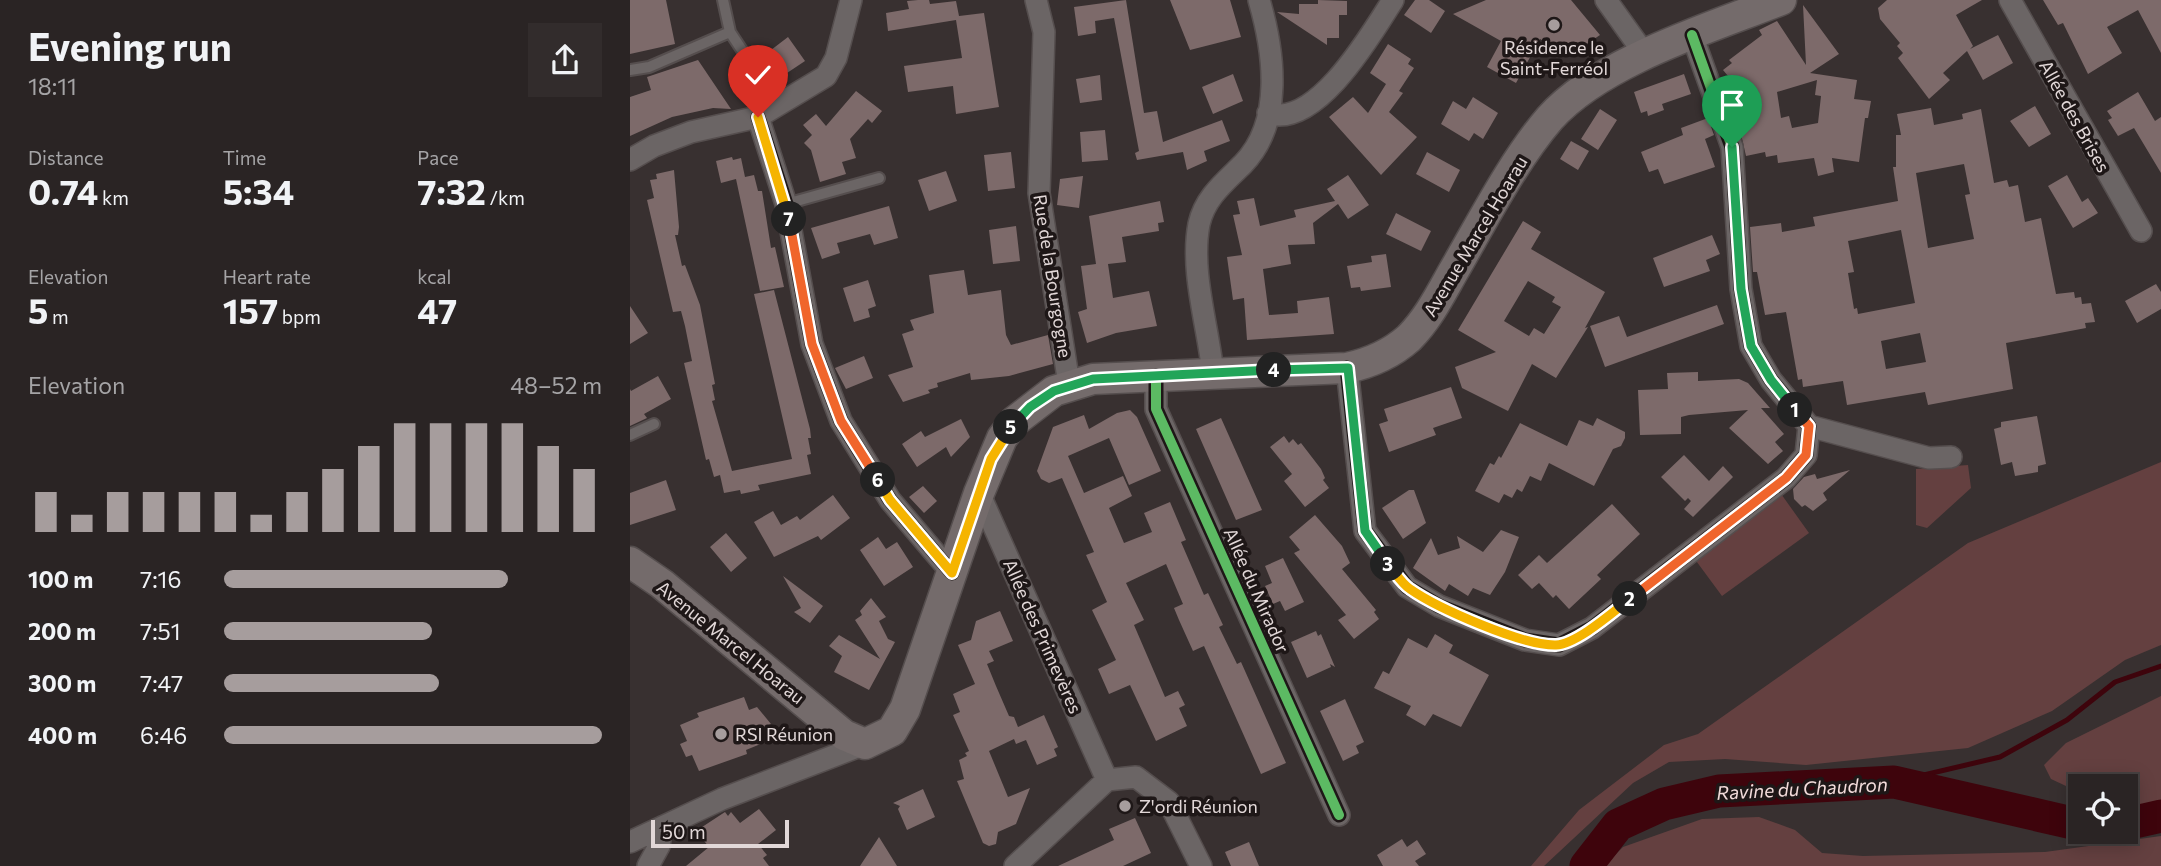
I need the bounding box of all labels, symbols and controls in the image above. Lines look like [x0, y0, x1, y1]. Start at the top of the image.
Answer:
marker: Résidence le Saint-Ferréol [1546, 17, 1562, 33]
text: Evening run [28, 22, 232, 69]
button: share [528, 23, 602, 97]
place label: Résidence le Saint-Ferréol [1500, 36, 1608, 79]
pin [728, 45, 788, 117]
icon: check [739, 56, 777, 94]
street label: Allée des Brises [2035, 56, 2115, 176]
text: 18:11 [28, 72, 77, 100]
pin [1702, 75, 1762, 147]
icon: arrive [1713, 86, 1751, 124]
text: Distance [28, 146, 104, 169]
text: Time [223, 146, 266, 169]
text: Pace [417, 146, 459, 169]
street label: Avenue Marcel Hoarau [1418, 152, 1532, 320]
text: 0.74 [28, 169, 98, 212]
text: 5:34 [223, 169, 294, 212]
text: 7:32 [417, 169, 486, 212]
text: km [98, 186, 129, 209]
text: /km [486, 186, 525, 209]
street label: Rue de la Bourgogne [1029, 193, 1077, 359]
pin: 7 [772, 202, 806, 236]
text: 7 [783, 207, 794, 230]
text: Elevation [28, 265, 108, 288]
text: Heart rate [223, 265, 311, 288]
text: kcal [417, 265, 451, 288]
text: 5 [28, 288, 48, 331]
text: 157 [223, 288, 278, 331]
text: 47 [417, 288, 457, 331]
text: m [48, 305, 69, 328]
text: bpm [278, 305, 321, 328]
pin: 4 [1256, 352, 1292, 388]
text: 4 [1268, 358, 1279, 381]
text: Elevation [28, 371, 125, 399]
text: 48–52 m [510, 371, 602, 399]
pin: 1 [1778, 392, 1812, 428]
text: 1 [1790, 398, 1799, 421]
pin: 5 [994, 410, 1028, 444]
text: 5 [1005, 415, 1016, 438]
pin: 6 [860, 462, 896, 498]
text: 6 [872, 468, 883, 491]
street label: Allée du Mirador [1220, 524, 1294, 656]
pin: 3 [1370, 546, 1406, 582]
text: 3 [1382, 552, 1393, 575]
street label: Allée des Primevères [999, 555, 1087, 717]
text: 100 m [28, 565, 93, 593]
text: 7:16 [140, 565, 181, 593]
street label: Avenue Marcel Hoarau [653, 576, 809, 708]
pin: 2 [1612, 582, 1648, 616]
text: 2 [1624, 587, 1635, 610]
text: 200 m [28, 617, 96, 645]
text: 7:51 [140, 617, 181, 645]
text: 300 m [28, 669, 96, 697]
text: 7:47 [140, 669, 183, 697]
text: 400 m [28, 721, 97, 749]
text: 6:46 [140, 721, 187, 749]
place label: RSI Réunion [735, 723, 833, 745]
marker: RSI Réunion [713, 726, 729, 742]
water label: Ravine du Chaudron [1716, 772, 1888, 804]
map controls [2068, 774, 2138, 844]
button: locate [2068, 774, 2138, 844]
place label: Z'ordi Réunion [1139, 795, 1258, 817]
marker: Z'ordi Réunion [1117, 798, 1133, 814]
scale bar [651, 817, 789, 849]
text: 50 m [662, 820, 706, 843]

